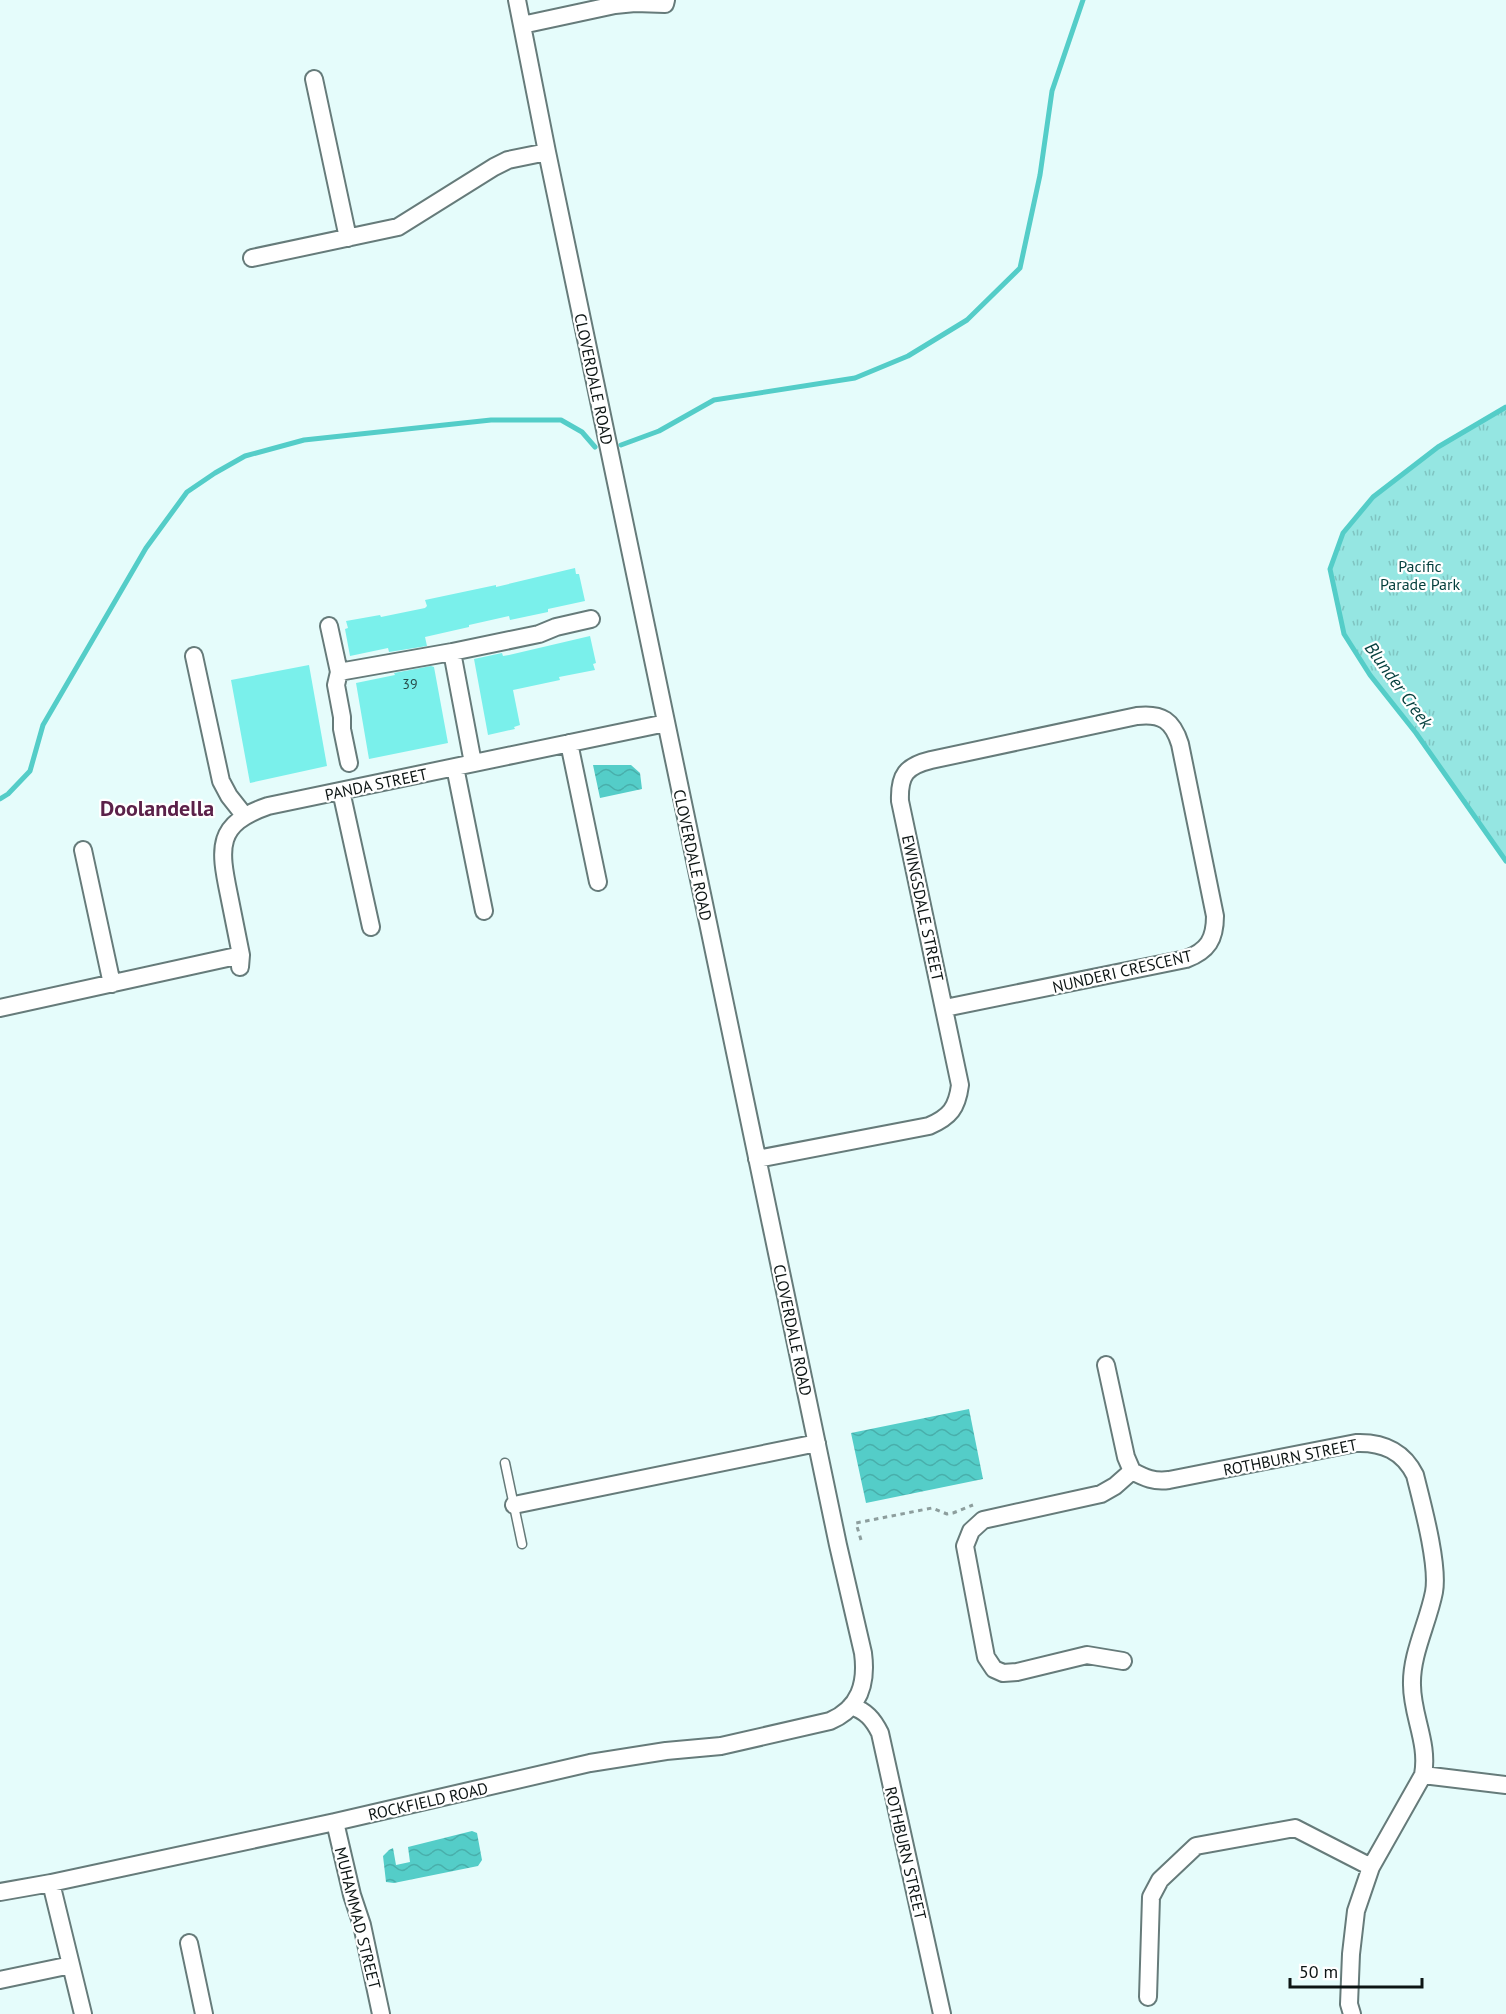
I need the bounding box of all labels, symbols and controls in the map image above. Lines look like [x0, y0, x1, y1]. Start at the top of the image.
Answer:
street label: CLOVERDALE ROAD [570, 311, 618, 447]
park label: Pacific Parade Park [1380, 556, 1460, 594]
water label: Blunder Creek [1360, 637, 1439, 734]
house number: 39 [402, 675, 418, 693]
street label: PANDA STREET [323, 763, 429, 805]
street label: CLOVERDALE ROAD [669, 787, 717, 923]
district label: Doolandella [100, 794, 214, 822]
street label: EWINGSDALE STREET [898, 833, 948, 983]
street label: NUNDERI CRESCENT [1050, 945, 1194, 997]
street label: CLOVERDALE ROAD [769, 1262, 817, 1398]
street label: ROTHBURN STREET [1221, 1434, 1359, 1480]
street label: ROCKFIELD ROAD [366, 1777, 490, 1825]
street label: ROTHBURN STREET [881, 1785, 931, 1922]
street label: MUHAMMAD STREET [331, 1845, 385, 1991]
scale bar [1290, 1951, 1422, 1989]
text: 50 m [1299, 1960, 1338, 1983]

